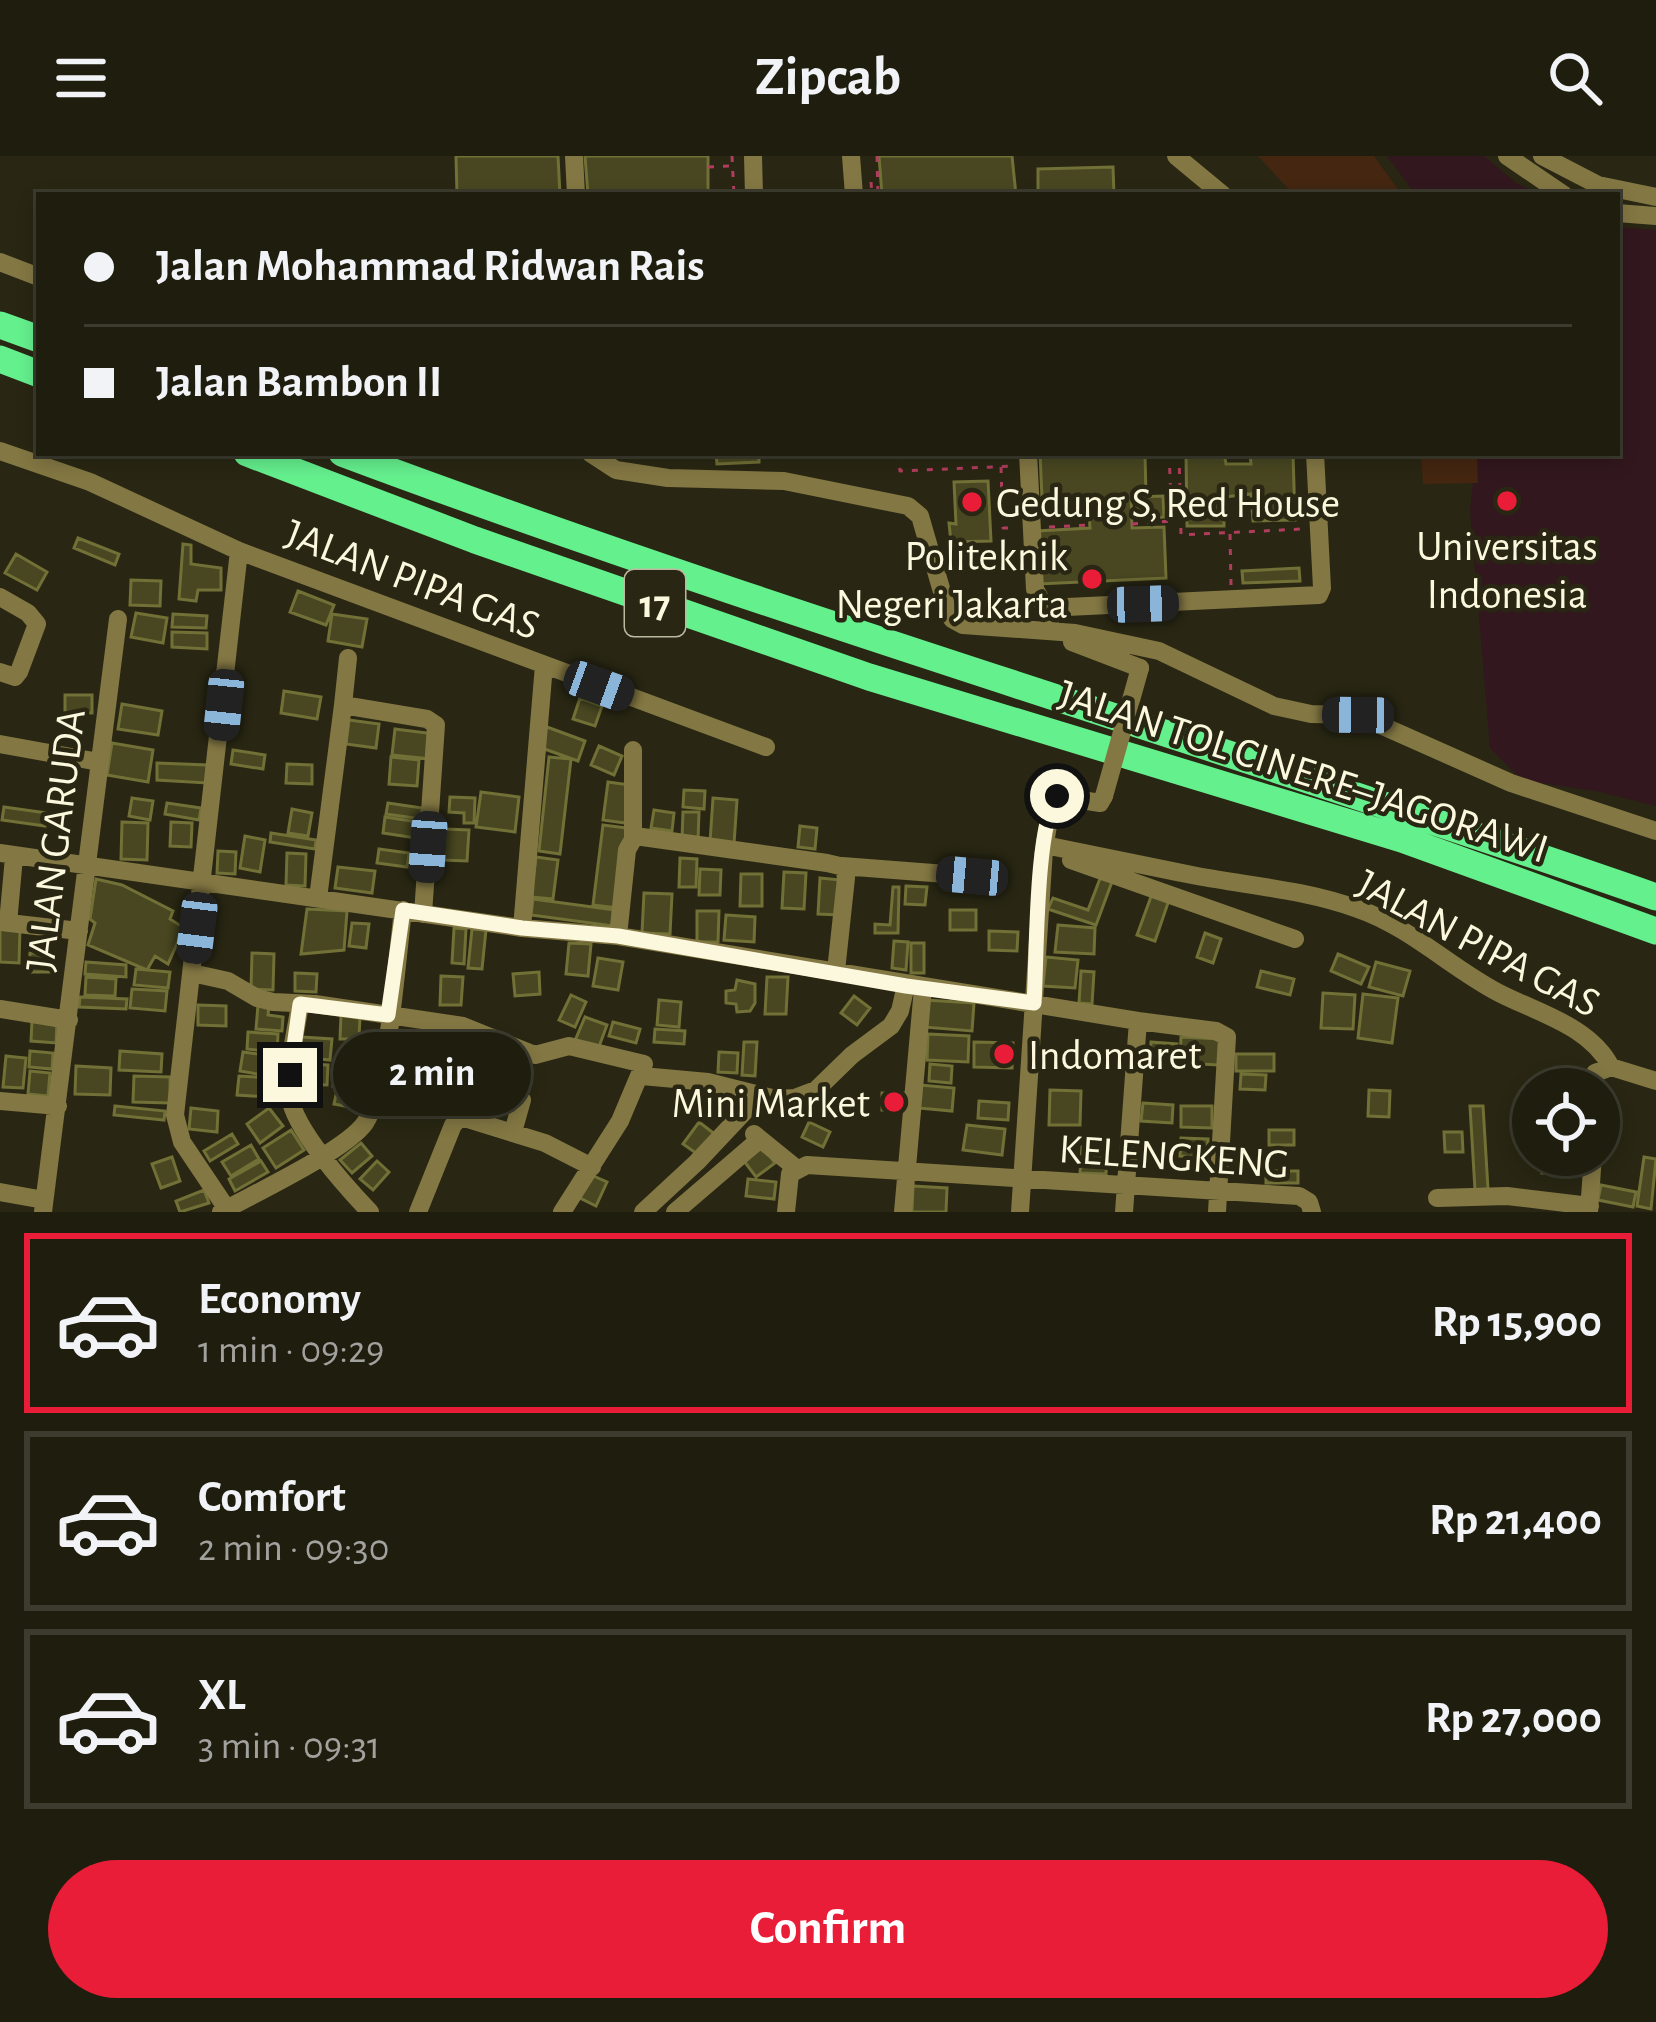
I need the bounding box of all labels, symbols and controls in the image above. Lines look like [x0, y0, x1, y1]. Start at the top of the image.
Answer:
icon: menu [48, 45, 114, 111]
icon: search [1542, 45, 1608, 111]
text: Zipcab [755, 51, 901, 105]
text: Jalan Mohammad Ridwan Rais [156, 244, 705, 289]
text: Jalan Bambon II [156, 360, 442, 405]
place label: Gedung S, Red House [996, 483, 1340, 525]
marker: Universitas Indonesia [1494, 488, 1520, 514]
marker: Gedung S, Red House [959, 489, 985, 515]
street label: JALAN PIPA GAS [280, 512, 545, 648]
place label: Universitas Indonesia [1416, 526, 1598, 616]
place label: Politeknik Negeri Jakarta [835, 536, 1068, 626]
marker: Politeknik Negeri Jakarta [1079, 566, 1105, 592]
road number: 17 [625, 570, 685, 636]
car [1106, 585, 1180, 623]
car [559, 657, 639, 715]
car [202, 667, 246, 743]
street label: JALAN TOL CINERE–JAGORAWI [1054, 673, 1553, 871]
car [1322, 696, 1394, 734]
street label: JALAN GARUDA [19, 707, 93, 974]
route start [1030, 769, 1084, 823]
car [408, 810, 448, 884]
car [935, 855, 1009, 897]
street label: JALAN PIPA GAS [1350, 862, 1606, 1025]
car [175, 890, 219, 966]
callout: 2 min [332, 1033, 530, 1117]
place label: Indomaret [1028, 1035, 1201, 1077]
marker: Indomaret [991, 1041, 1017, 1067]
route end [263, 1048, 317, 1102]
text: 2 min [389, 1054, 475, 1093]
map controls [1512, 1068, 1620, 1176]
button: locate [1512, 1068, 1620, 1176]
place label: Mini Market [671, 1083, 870, 1125]
marker: Mini Market [881, 1089, 907, 1115]
street label: KELENGKENG [1057, 1128, 1290, 1186]
icon: car [54, 1269, 162, 1377]
text: Economy [198, 1277, 361, 1322]
text: Rp 15,900 [1432, 1300, 1602, 1345]
text: 1 min · 09:29 [198, 1331, 384, 1370]
icon: car [54, 1467, 162, 1575]
text: Comfort [198, 1475, 346, 1520]
text: Rp 21,400 [1429, 1498, 1602, 1543]
text: 2 min · 09:30 [198, 1529, 389, 1568]
icon: car [54, 1665, 162, 1773]
text: XL [198, 1673, 246, 1718]
text: Rp 27,000 [1425, 1696, 1602, 1741]
text: 3 min · 09:31 [198, 1727, 380, 1766]
button: Confirm [48, 1860, 1608, 1998]

